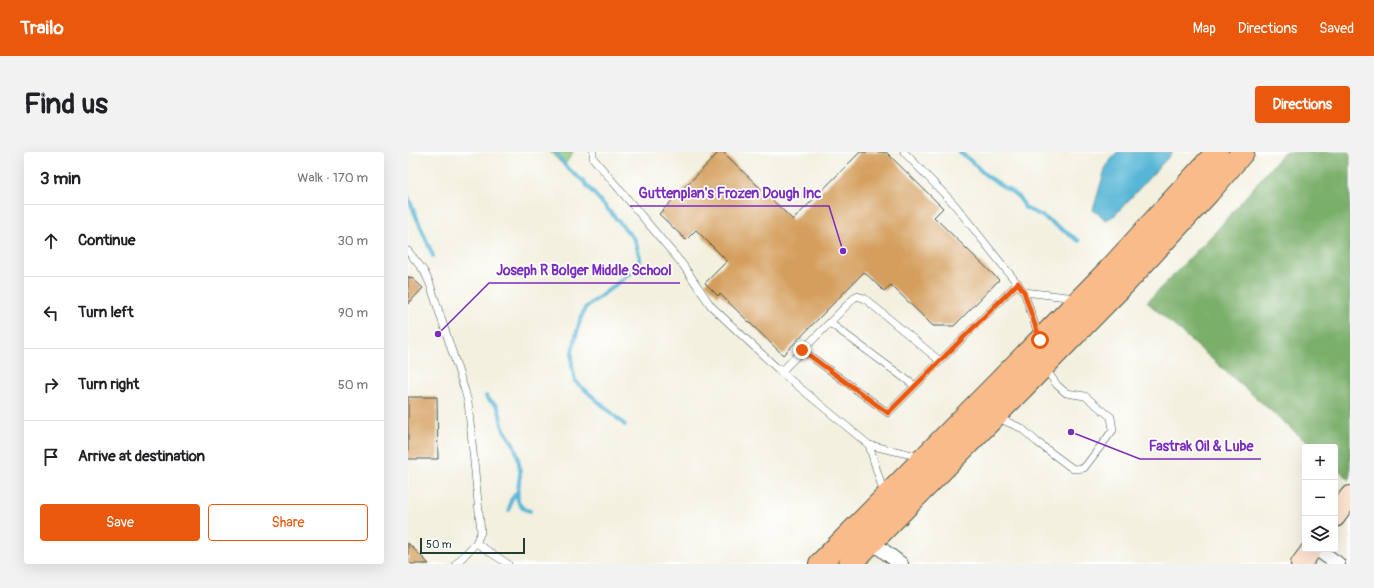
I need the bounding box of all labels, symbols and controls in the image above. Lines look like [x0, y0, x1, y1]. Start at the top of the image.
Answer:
text: Trailo [20, 16, 64, 40]
text: Map [1193, 20, 1216, 37]
text: Directions [1238, 20, 1297, 37]
text: Saved [1319, 20, 1354, 37]
button: Directions [1255, 86, 1350, 123]
text: Find us [24, 87, 108, 122]
text: 3 min [40, 168, 81, 189]
text: Walk · 170 m [297, 170, 368, 186]
callout: Guttenplan's Frozen Dough Inc [630, 180, 829, 206]
text: Guttenplan's Frozen Dough Inc [639, 185, 821, 202]
icon: ahead [40, 230, 62, 252]
text: Continue [78, 231, 136, 250]
text: 30 m [338, 233, 368, 249]
callout: Joseph R Bolger Middle School [489, 257, 680, 283]
text: Joseph R Bolger Middle School [496, 262, 672, 279]
icon: left [40, 302, 62, 324]
text: Turn left [78, 303, 134, 322]
text: 90 m [338, 305, 368, 321]
route start [1031, 331, 1049, 349]
route end [793, 341, 811, 359]
icon: right [40, 374, 62, 396]
text: Turn right [78, 375, 139, 394]
text: 50 m [338, 377, 368, 393]
callout: Fastrak Oil & Lube [1140, 433, 1261, 459]
text: Fastrak Oil & Lube [1149, 438, 1254, 455]
map controls [1302, 444, 1338, 552]
button: + [1302, 444, 1338, 480]
icon: arrive [40, 446, 62, 468]
text: Arrive at destination [78, 447, 205, 466]
button: − [1302, 480, 1338, 516]
button: Save [40, 504, 200, 541]
button: Share [208, 504, 368, 541]
button: layers [1302, 516, 1338, 552]
scale bar [420, 536, 525, 555]
text: 50 m [426, 538, 452, 551]

